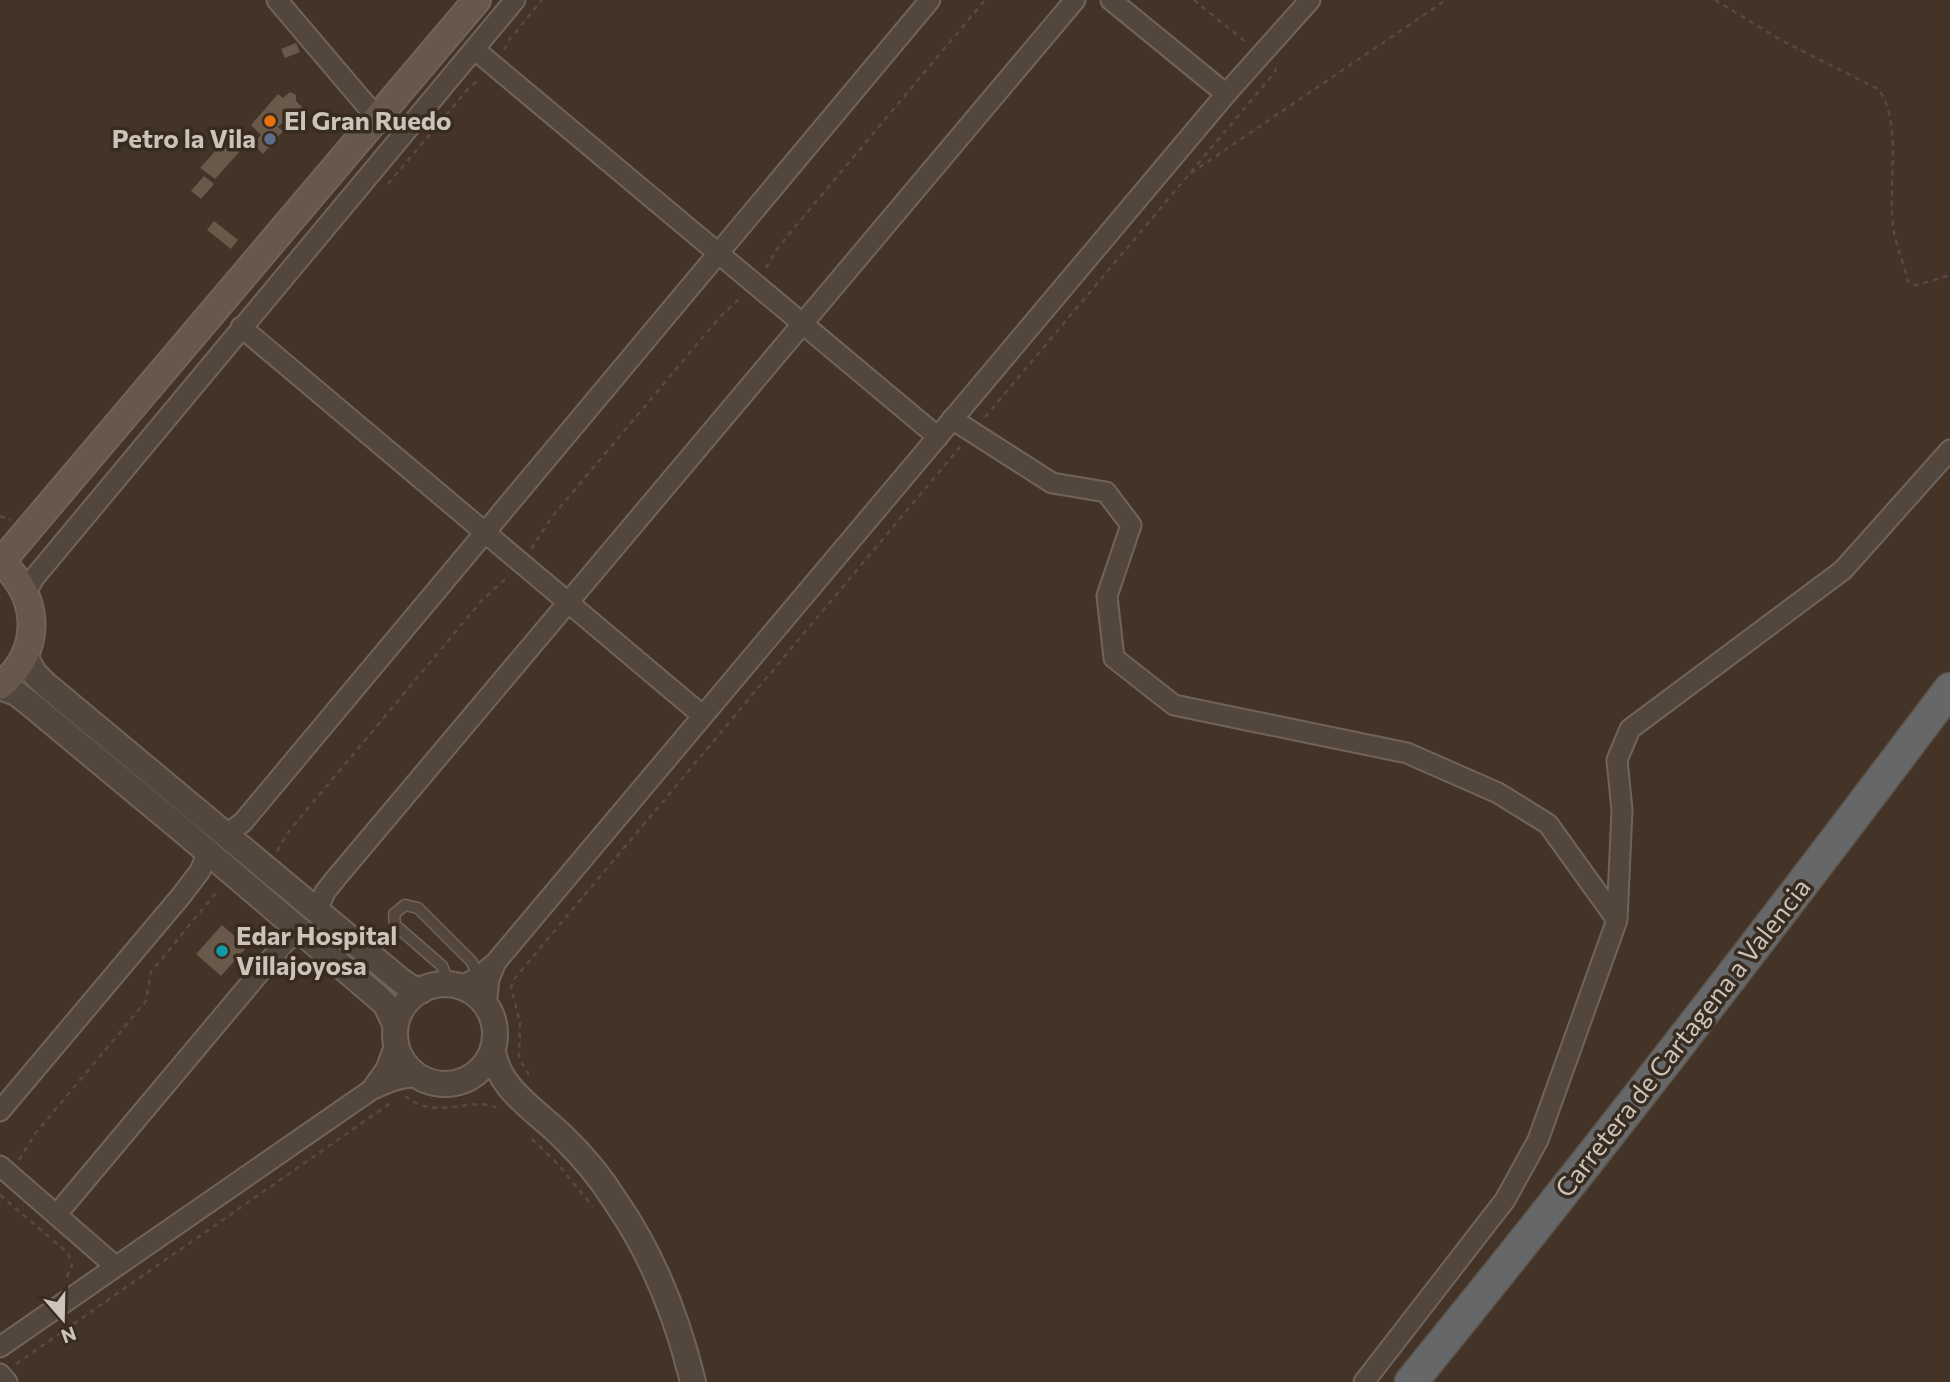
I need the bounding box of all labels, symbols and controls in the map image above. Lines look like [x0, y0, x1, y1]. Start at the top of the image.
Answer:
place label: El Gran Ruedo [284, 104, 452, 135]
marker: El Gran Ruedo [262, 113, 278, 129]
place label: Petro la Vila [112, 122, 256, 153]
marker: Petro la Vila [262, 131, 278, 147]
street label: Carretera de Cartagena a Valencia [1548, 872, 1816, 1203]
place label: Edar Hospital Villajoyosa [236, 919, 397, 980]
marker: Edar Hospital Villajoyosa [214, 943, 230, 959]
north arrow [28, 1284, 98, 1354]
text: N [58, 1322, 80, 1349]

